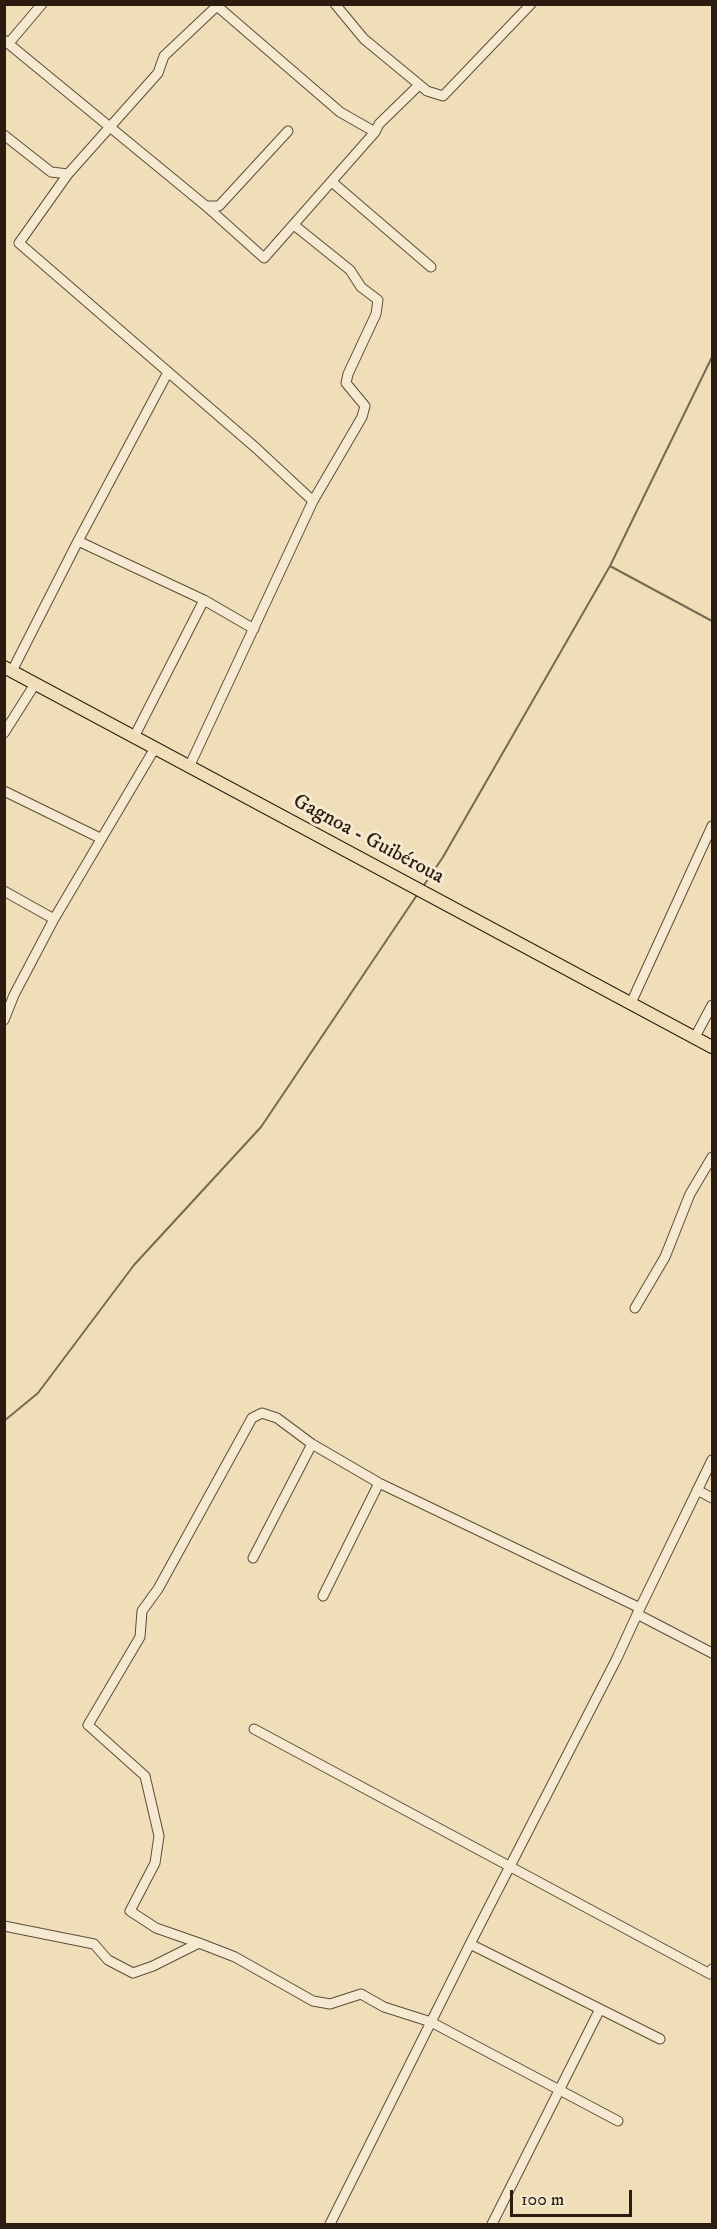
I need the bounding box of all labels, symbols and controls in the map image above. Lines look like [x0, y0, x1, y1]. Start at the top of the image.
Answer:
street label: Gagnoa - Guibéroua [288, 790, 448, 890]
scale bar [513, 2178, 634, 2216]
text: 100 m [521, 2189, 564, 2211]

